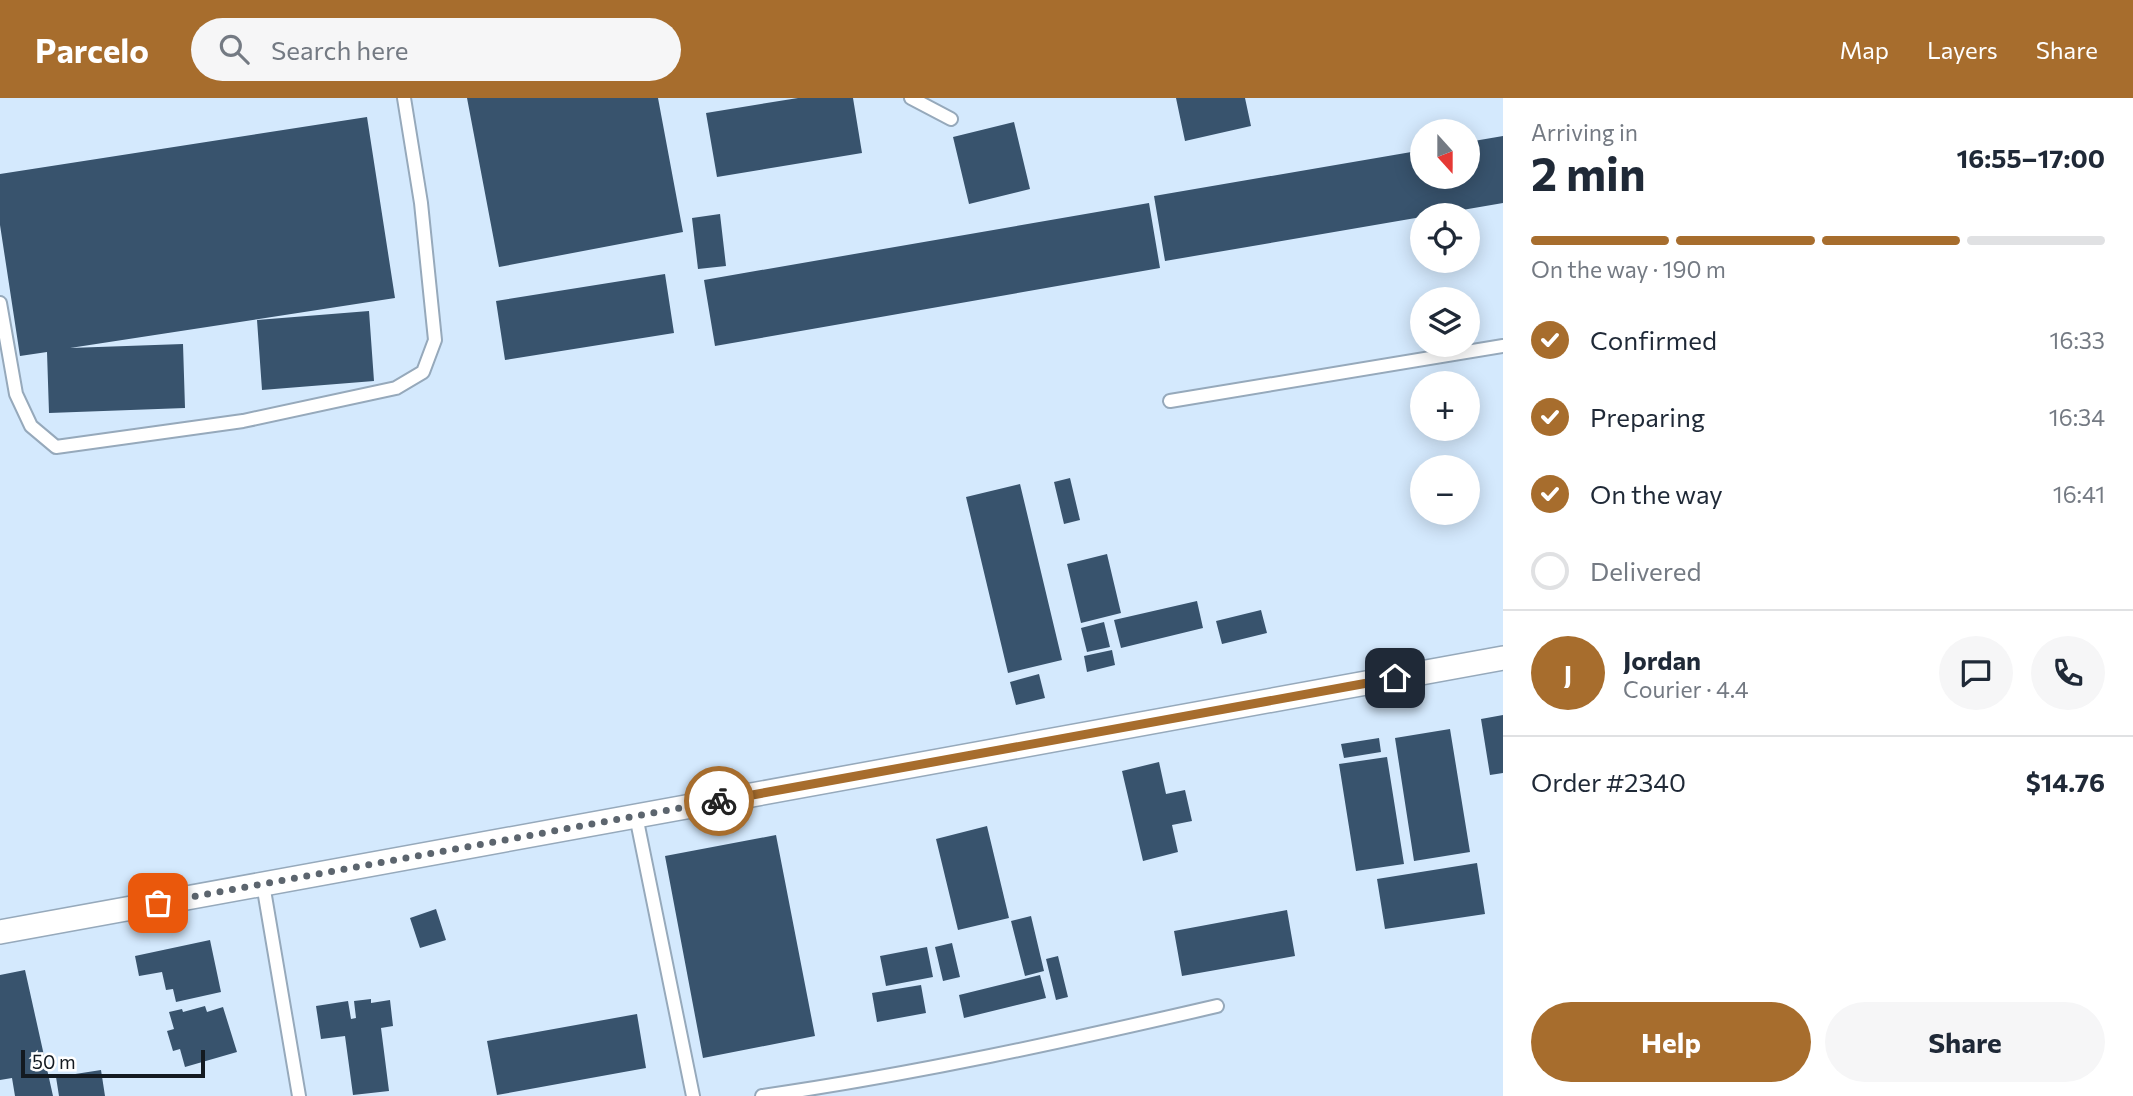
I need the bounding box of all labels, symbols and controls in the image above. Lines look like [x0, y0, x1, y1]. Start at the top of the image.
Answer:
search box [191, 18, 681, 81]
text: Parcelo [35, 29, 149, 70]
icon: search [215, 30, 253, 68]
text: Search here [271, 34, 409, 65]
text: Map [1840, 35, 1889, 64]
text: Layers [1927, 35, 1998, 64]
text: Share [2036, 35, 2098, 64]
text: Arriving in [1531, 118, 1638, 146]
north arrow [1410, 119, 1480, 189]
map controls [1410, 119, 1480, 525]
text: 16:55–17:00 [1957, 142, 2105, 173]
text: 2 min [1531, 144, 1646, 200]
button: locate [1410, 203, 1480, 273]
text: On the way · 190 m [1531, 255, 1726, 283]
button: layers [1410, 287, 1480, 357]
icon: check [1531, 321, 1569, 359]
text: Confirmed [1590, 324, 1717, 355]
text: 16:33 [2050, 326, 2105, 354]
button: + [1410, 371, 1480, 441]
icon: check [1531, 398, 1569, 436]
text: Preparing [1590, 401, 1705, 432]
text: 16:34 [2049, 403, 2105, 431]
button: − [1410, 455, 1480, 525]
icon: check [1531, 475, 1569, 513]
text: On the way [1590, 478, 1723, 509]
text: 16:41 [2053, 480, 2105, 508]
text: Delivered [1590, 555, 1701, 586]
button: chat [1939, 636, 2013, 710]
button: phone [2031, 636, 2105, 710]
text: Jordan [1623, 644, 1701, 675]
pin [1365, 648, 1425, 708]
text: J [1564, 658, 1572, 689]
icon: home [1376, 659, 1414, 697]
text: Courier · 4.4 [1623, 675, 1749, 703]
courier [684, 766, 754, 836]
text: Order #2340 [1531, 766, 1686, 797]
text: $14.76 [2026, 766, 2105, 797]
icon: bike [700, 782, 738, 820]
pin [128, 873, 188, 933]
icon: bag [139, 884, 177, 922]
button: Help [1531, 1002, 1811, 1082]
button: Share [1825, 1002, 2105, 1082]
scale bar [21, 1047, 205, 1079]
text: 50 m [32, 1050, 76, 1073]

